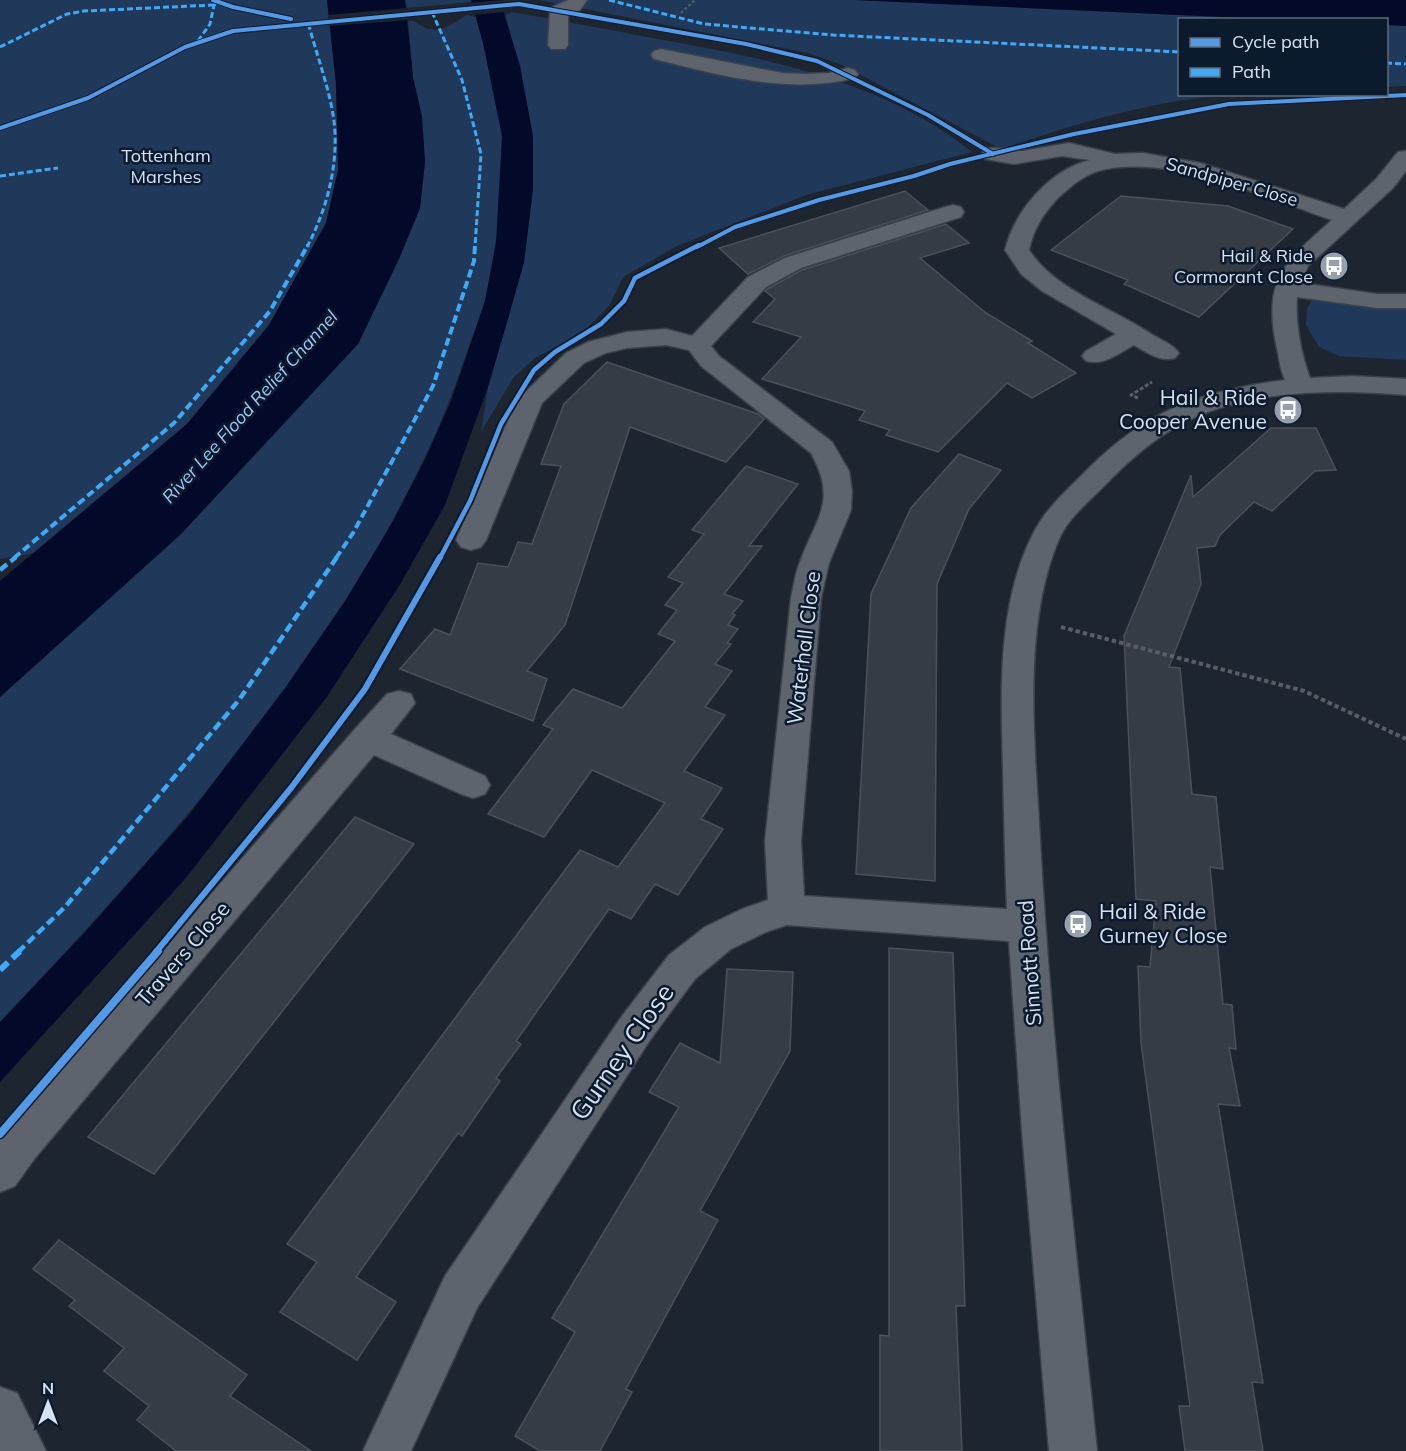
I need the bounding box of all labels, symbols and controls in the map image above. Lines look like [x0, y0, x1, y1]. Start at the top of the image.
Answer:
legend [1178, 18, 1388, 96]
text: Cycle path [1232, 30, 1319, 53]
text: Path [1232, 60, 1271, 83]
park label: Tottenham Marshes [121, 144, 211, 188]
street label: Sandpiper Close [1164, 152, 1301, 211]
place label: Hail & Ride Cormorant Close [1174, 244, 1313, 288]
bus stop icon: Hail & Ride Cormorant Close [1318, 250, 1350, 282]
water label: River Lee Flood Relief Channel [157, 305, 343, 508]
place label: Hail & Ride Cooper Avenue [1119, 384, 1267, 434]
bus stop icon: Hail & Ride Cooper Avenue [1272, 394, 1304, 426]
street label: Waterhall Close [781, 570, 825, 726]
street label: Travers Close [130, 896, 235, 1011]
place label: Hail & Ride Gurney Close [1099, 898, 1228, 948]
street label: Sinnott Road [1012, 899, 1046, 1027]
bus stop icon: Hail & Ride Gurney Close [1062, 908, 1094, 940]
street label: Gurney Close [562, 977, 681, 1126]
north arrow [18, 1373, 78, 1433]
text: N [42, 1378, 54, 1398]

